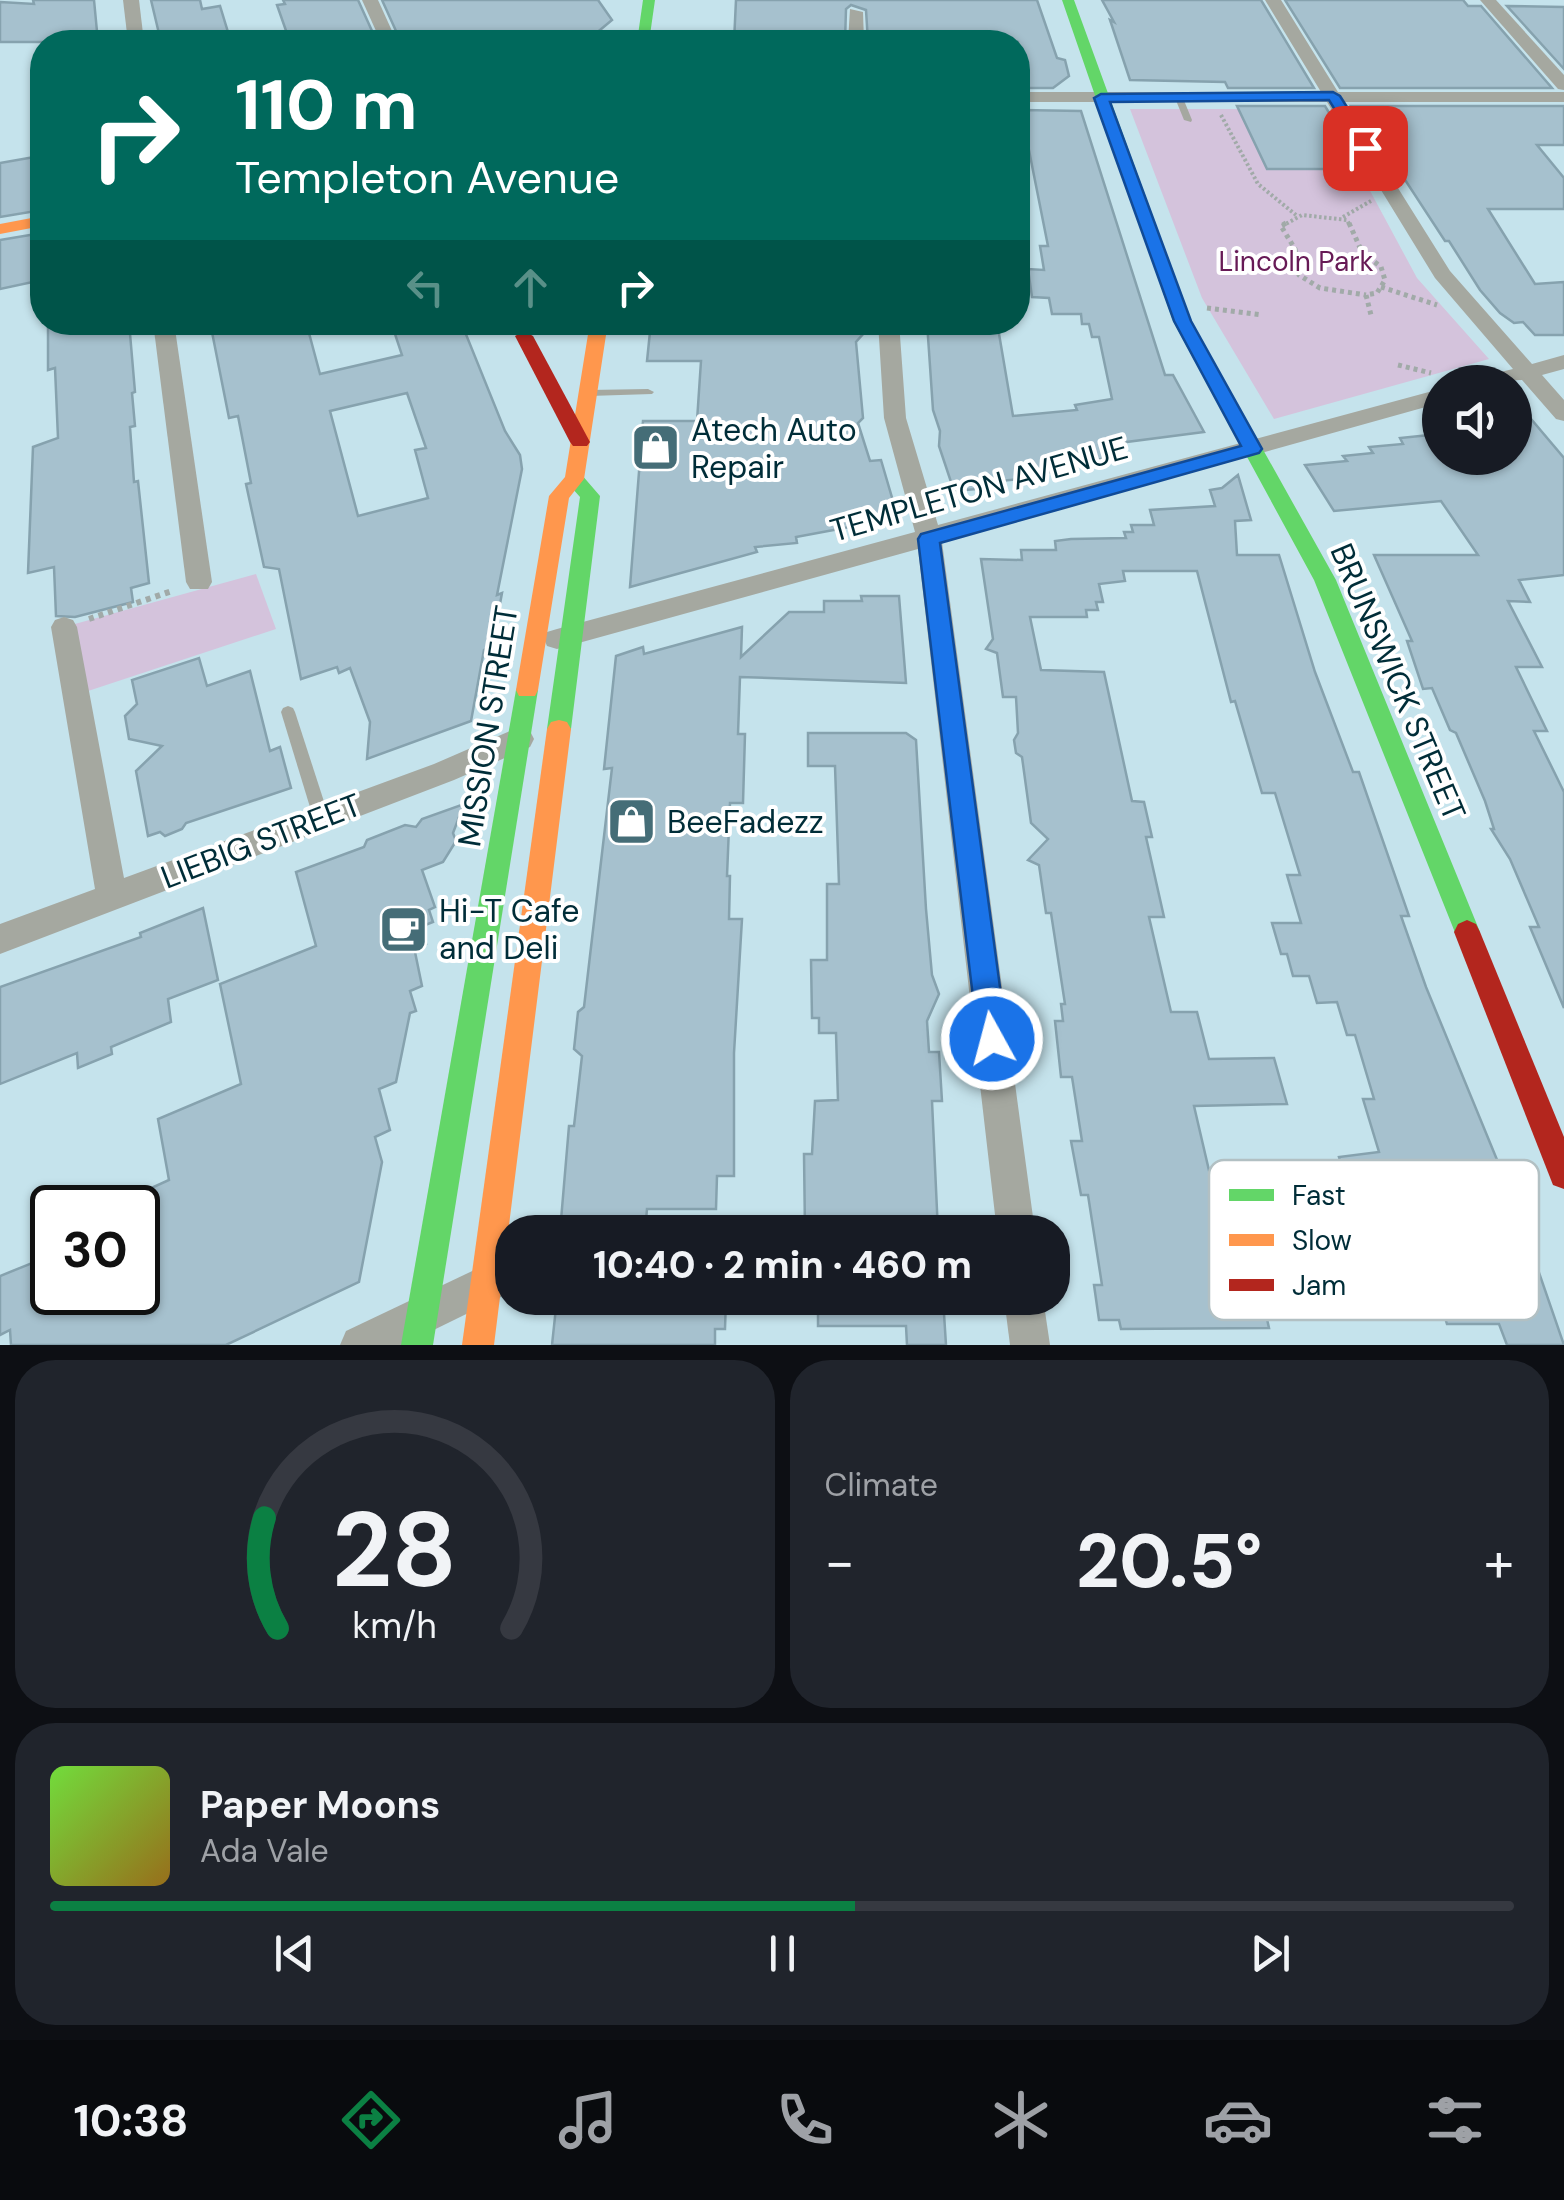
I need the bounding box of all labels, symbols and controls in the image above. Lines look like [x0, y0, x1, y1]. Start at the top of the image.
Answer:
text: 110 m [235, 60, 418, 151]
icon: right [70, 70, 200, 200]
pin [1323, 106, 1408, 191]
icon: arrive [1338, 121, 1393, 176]
text: Templeton Avenue [235, 148, 619, 207]
park label: Lincoln Park [1218, 243, 1374, 280]
icon: left [398, 260, 453, 315]
icon: ahead [503, 260, 558, 315]
icon: right [608, 260, 663, 315]
map controls [1422, 365, 1532, 475]
button: sound [1422, 365, 1532, 475]
place label: Atech Auto Repair [691, 409, 857, 488]
shop icon: Atech Auto Repair [630, 422, 682, 474]
street label: TEMPLETON AVENUE [825, 426, 1133, 552]
street label: BRUNSWICK STREET [1321, 537, 1475, 827]
street label: MISSION STREET [448, 602, 528, 850]
street label: LIEBIG STREET [155, 784, 367, 898]
shop icon: BeeFadezz [606, 796, 658, 848]
place label: BeeFadezz [667, 801, 824, 843]
place label: Hi-T Cafe and Deli [439, 890, 579, 969]
cafe icon: Hi-T Cafe and Deli [378, 903, 430, 955]
position arrow [940, 987, 1044, 1091]
legend [1209, 1160, 1539, 1320]
text: Fast [1292, 1177, 1346, 1214]
speed limit sign: 30 [30, 1185, 160, 1315]
text: Slow [1292, 1222, 1352, 1259]
text: 10:40 · 2 min · 460 m [593, 1240, 972, 1290]
text: Jam [1292, 1267, 1346, 1304]
text: Climate [825, 1464, 938, 1506]
text: 28 [332, 1483, 457, 1618]
text: 20.5° [1076, 1513, 1262, 1610]
text: − [825, 1526, 855, 1598]
text: + [1484, 1526, 1514, 1598]
text: km/h [353, 1603, 437, 1649]
text: Paper Moons [200, 1780, 440, 1830]
text: Ada Vale [200, 1830, 329, 1872]
icon: previous [267, 1926, 322, 1981]
icon: pause [755, 1926, 810, 1981]
icon: next [1243, 1926, 1298, 1981]
icon: directions [336, 2085, 406, 2155]
icon: music [553, 2085, 623, 2155]
icon: phone [770, 2085, 840, 2155]
icon: climate [986, 2085, 1056, 2155]
icon: car [1203, 2085, 1273, 2155]
icon: filters [1420, 2085, 1490, 2155]
text: 10:38 [73, 2091, 189, 2150]

